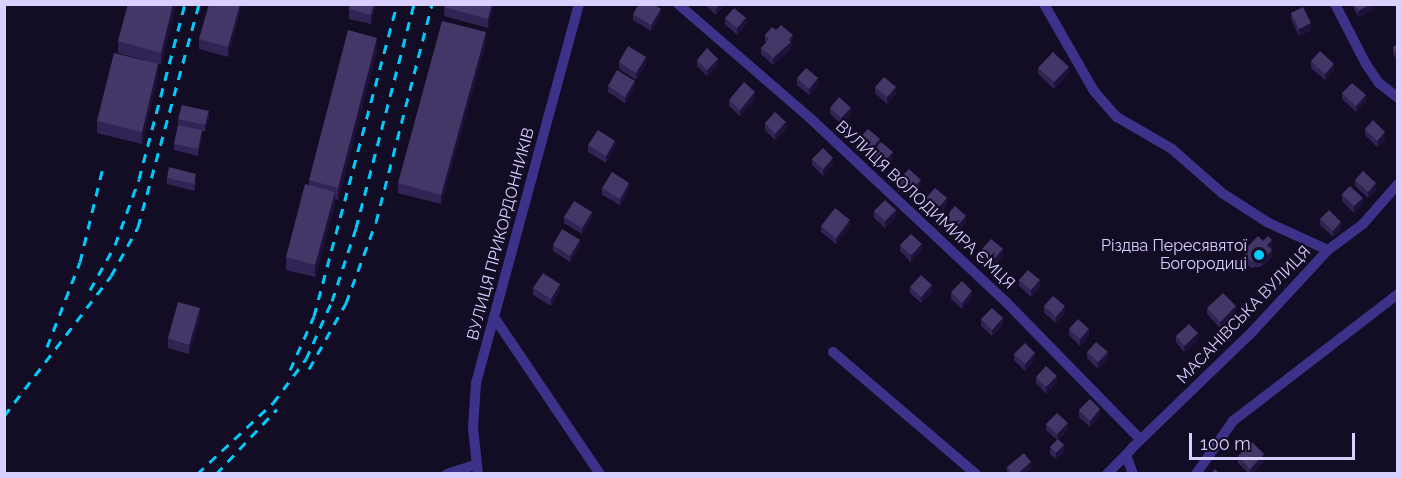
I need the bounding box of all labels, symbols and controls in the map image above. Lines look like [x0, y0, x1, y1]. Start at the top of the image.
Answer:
street label: ВУЛИЦЯ ВОЛОДИМИРА ЄМЦЯ [831, 117, 1019, 293]
street label: ВУЛИЦЯ ПРИКОРДОННИКІВ [463, 126, 539, 342]
place label: Різдва Пересявятої Богородиці [1101, 236, 1247, 274]
street label: МАСАНІВСЬКА ВУЛИЦЯ [1173, 242, 1315, 388]
marker: Різдва Пересявятої Богородиці [1252, 248, 1266, 262]
scale bar [1192, 421, 1358, 459]
text: 100 m [1200, 433, 1251, 454]

